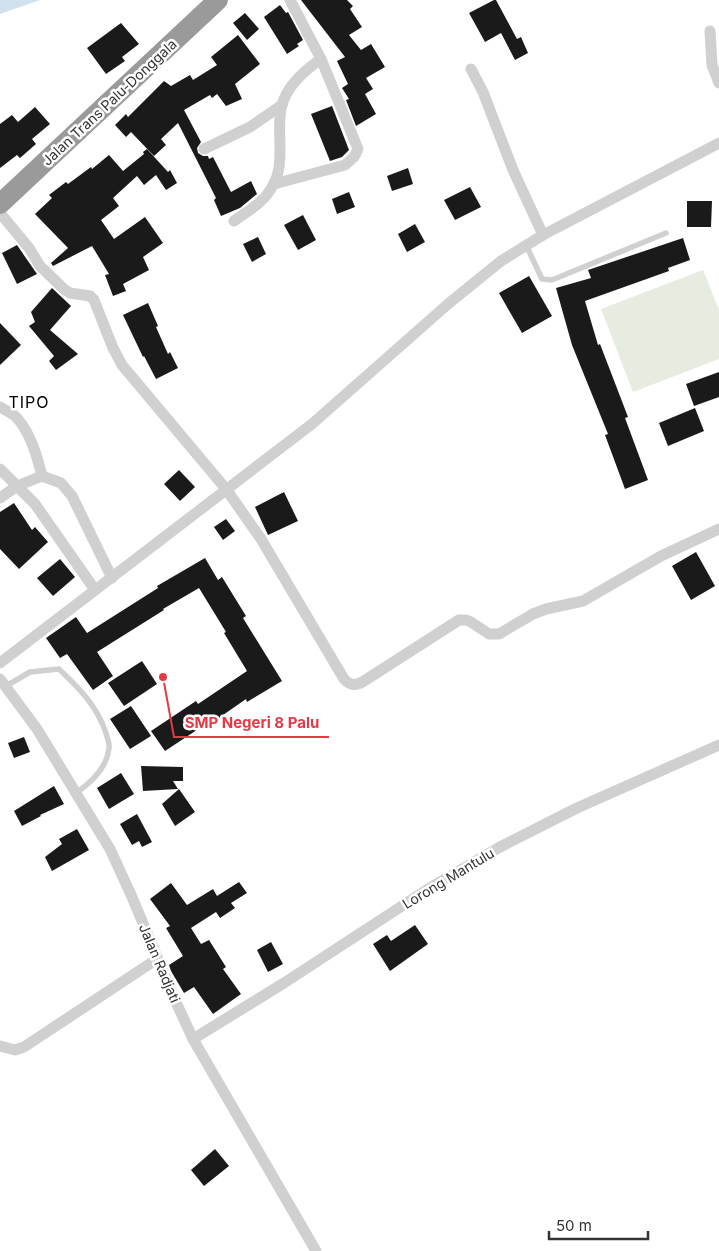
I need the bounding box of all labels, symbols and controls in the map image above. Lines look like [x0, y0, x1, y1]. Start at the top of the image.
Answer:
street label: Jalan Trans Palu-Donggala [38, 35, 180, 169]
district label: TIPO [8, 392, 50, 412]
callout: SMP Negeri 8 Palu [174, 707, 329, 737]
text: SMP Negeri 8 Palu [185, 713, 319, 732]
street label: Lorong Mantulu [399, 844, 497, 912]
street label: Jalan Radjati [136, 921, 184, 1005]
scale bar [549, 1208, 648, 1240]
text: 50 m [556, 1216, 592, 1235]

